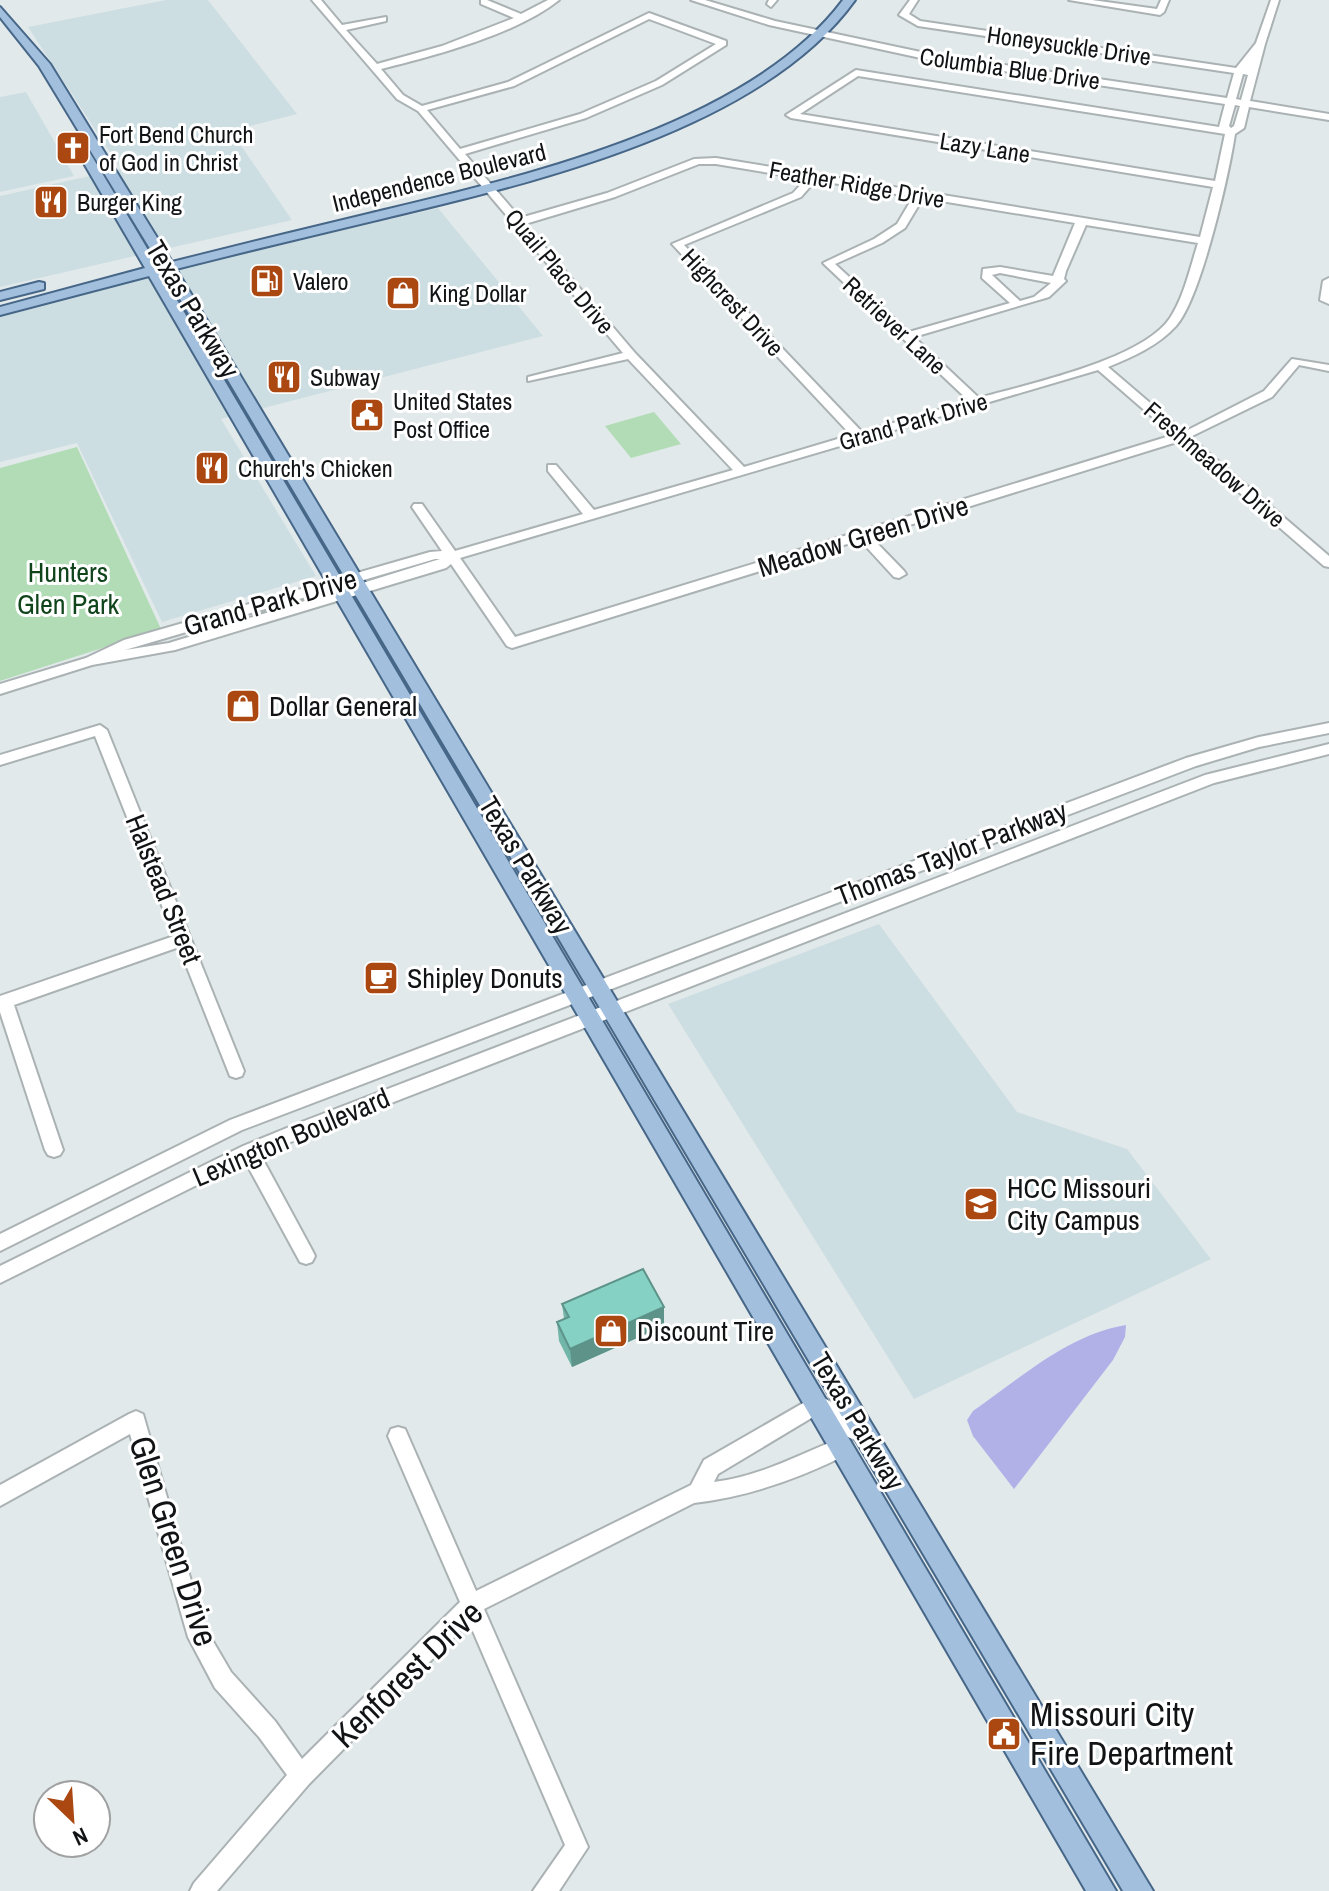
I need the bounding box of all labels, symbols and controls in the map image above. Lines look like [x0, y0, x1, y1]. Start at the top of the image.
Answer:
street label: Honeysuckle Drive [985, 18, 1153, 72]
street label: Columbia Blue Drive [918, 40, 1102, 96]
place label: Fort Bend Church of God in Christ [99, 118, 253, 178]
street label: Lazy Lane [938, 124, 1032, 170]
church icon: Fort Bend Church of God in Christ [54, 129, 92, 167]
street label: Independence Boulevard [329, 135, 549, 219]
street label: Feather Ridge Drive [767, 153, 947, 215]
restaurant icon: Burger King [32, 183, 70, 221]
place label: Burger King [77, 186, 182, 218]
street label: Quail Place Drive [498, 202, 622, 340]
street label: Texas Parkway [137, 233, 249, 385]
street label: Highcrest Drive [675, 241, 791, 363]
fuel station icon: Valero [248, 262, 286, 300]
place label: Valero [293, 265, 348, 297]
street label: Retriever Lane [836, 269, 954, 381]
shop icon: King Dollar [384, 274, 422, 312]
place label: King Dollar [429, 277, 527, 309]
restaurant icon: Subway [265, 358, 303, 396]
place label: Subway [310, 361, 380, 393]
place label: United States Post Office [393, 385, 512, 445]
street label: Grand Park Drive [835, 385, 991, 457]
street label: Freshmeadow Drive [1138, 394, 1292, 534]
public building icon: United States Post Office [348, 396, 386, 434]
restaurant icon: Church's Chicken [193, 449, 231, 487]
place label: Church's Chicken [238, 452, 393, 484]
street label: Meadow Green Drive [753, 486, 973, 586]
park label: Hunters Glen Park [17, 553, 120, 623]
street label: Grand Park Drive [179, 559, 361, 645]
shop icon: Dollar General [224, 687, 262, 725]
place label: Dollar General [269, 687, 417, 725]
street label: Texas Parkway [470, 789, 582, 941]
street label: Thomas Taylor Parkway [830, 791, 1073, 915]
street label: Halstead Street [117, 809, 211, 969]
cafe icon: Shipley Donuts [362, 959, 400, 997]
place label: Shipley Donuts [407, 959, 563, 997]
street label: Lexington Boulevard [187, 1078, 395, 1196]
place label: HCC Missouri City Campus [1007, 1169, 1151, 1239]
school or university icon: HCC Missouri City Campus [962, 1185, 1000, 1223]
shop icon: Discount Tire [592, 1312, 630, 1350]
place label: Discount Tire [637, 1312, 774, 1350]
street label: Texas Parkway [802, 1345, 914, 1497]
street label: Glen Green Drive [118, 1430, 230, 1652]
street label: Kenforest Drive [321, 1590, 493, 1758]
place label: Missouri City Fire Department [1030, 1691, 1233, 1776]
public building icon: Missouri City Fire Department [985, 1715, 1023, 1753]
north arrow [32, 1779, 112, 1859]
text: N [68, 1821, 93, 1853]

